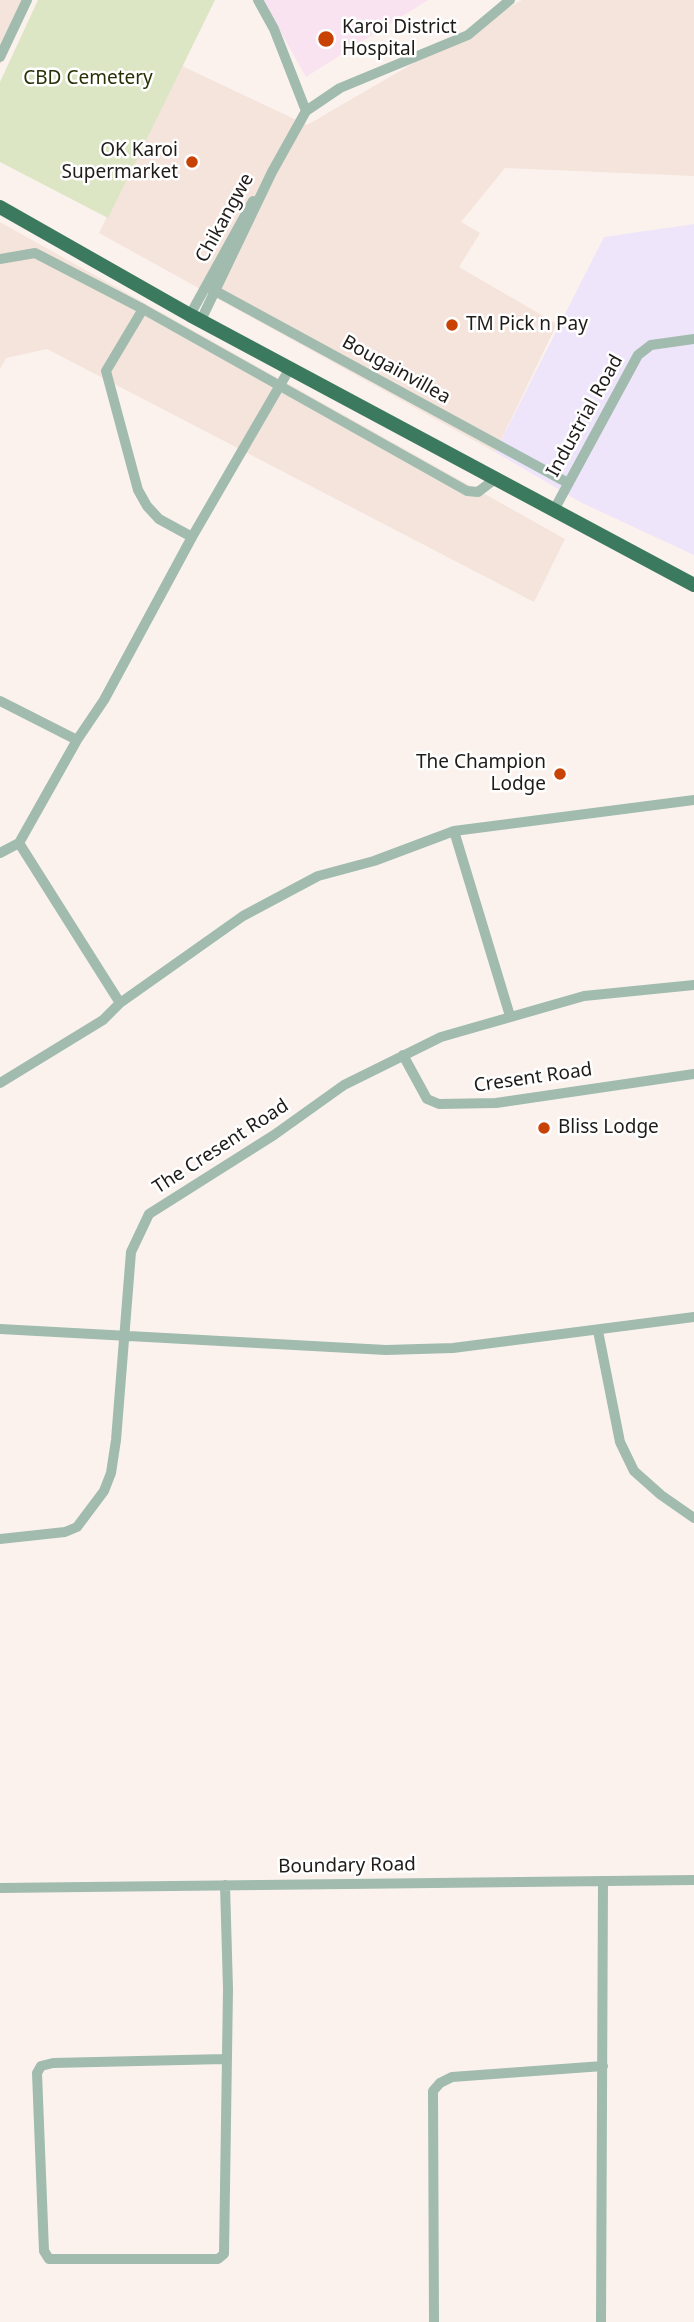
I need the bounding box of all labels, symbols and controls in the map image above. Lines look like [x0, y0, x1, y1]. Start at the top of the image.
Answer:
place label: Karoi District Hospital [342, 17, 457, 61]
marker: Karoi District Hospital [316, 29, 336, 49]
park label: CBD Cemetery [23, 68, 153, 90]
place label: OK Karoi Supermarket [62, 140, 178, 184]
marker: OK Karoi Supermarket [184, 154, 200, 170]
street label: Chikangwe [191, 169, 259, 267]
place label: TM Pick n Pay [466, 314, 588, 336]
marker: TM Pick n Pay [444, 317, 460, 333]
street label: Bougainvillea [338, 331, 454, 409]
street label: Industrial Road [542, 351, 628, 481]
place label: The Champion Lodge [416, 752, 546, 796]
marker: The Champion Lodge [552, 766, 568, 782]
street label: Cresent Road [472, 1058, 594, 1098]
street label: The Cresent Road [149, 1095, 293, 1199]
place label: Bliss Lodge [558, 1117, 659, 1139]
marker: Bliss Lodge [536, 1120, 552, 1136]
street label: Boundary Road [278, 1853, 416, 1879]

